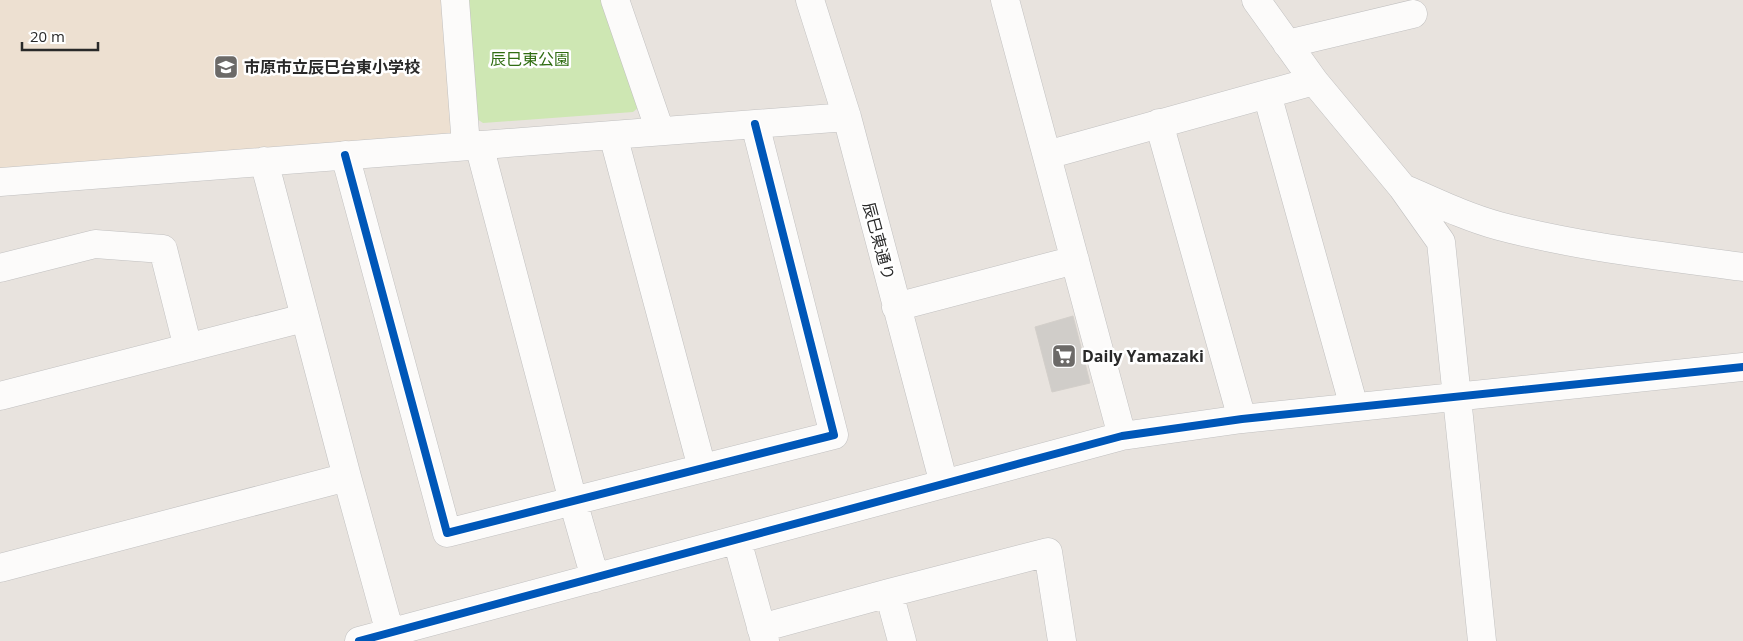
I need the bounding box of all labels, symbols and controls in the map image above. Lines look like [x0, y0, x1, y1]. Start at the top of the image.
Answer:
scale bar [22, 20, 99, 52]
text: 20 m [30, 26, 65, 46]
park label: 辰巳東公園 [490, 48, 570, 70]
school or university icon: 市原市立辰巳台東小学校 [213, 54, 239, 80]
place label: 市原市立辰巳台東小学校 [244, 56, 420, 78]
street label: 辰巳東通り [858, 200, 900, 282]
supermarket icon: Daily Yamazaki [1051, 343, 1077, 369]
place label: Daily Yamazaki [1082, 345, 1204, 367]

